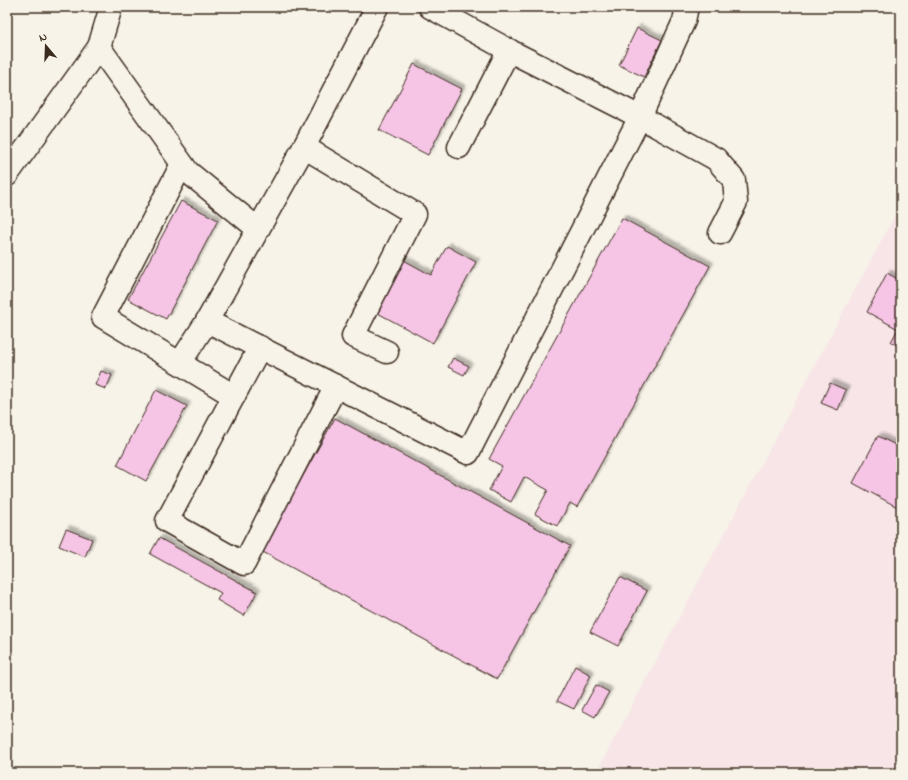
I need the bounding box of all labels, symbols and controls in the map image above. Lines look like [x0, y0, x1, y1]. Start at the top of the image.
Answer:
north arrow [26, 26, 66, 66]
text: N [37, 29, 49, 46]

